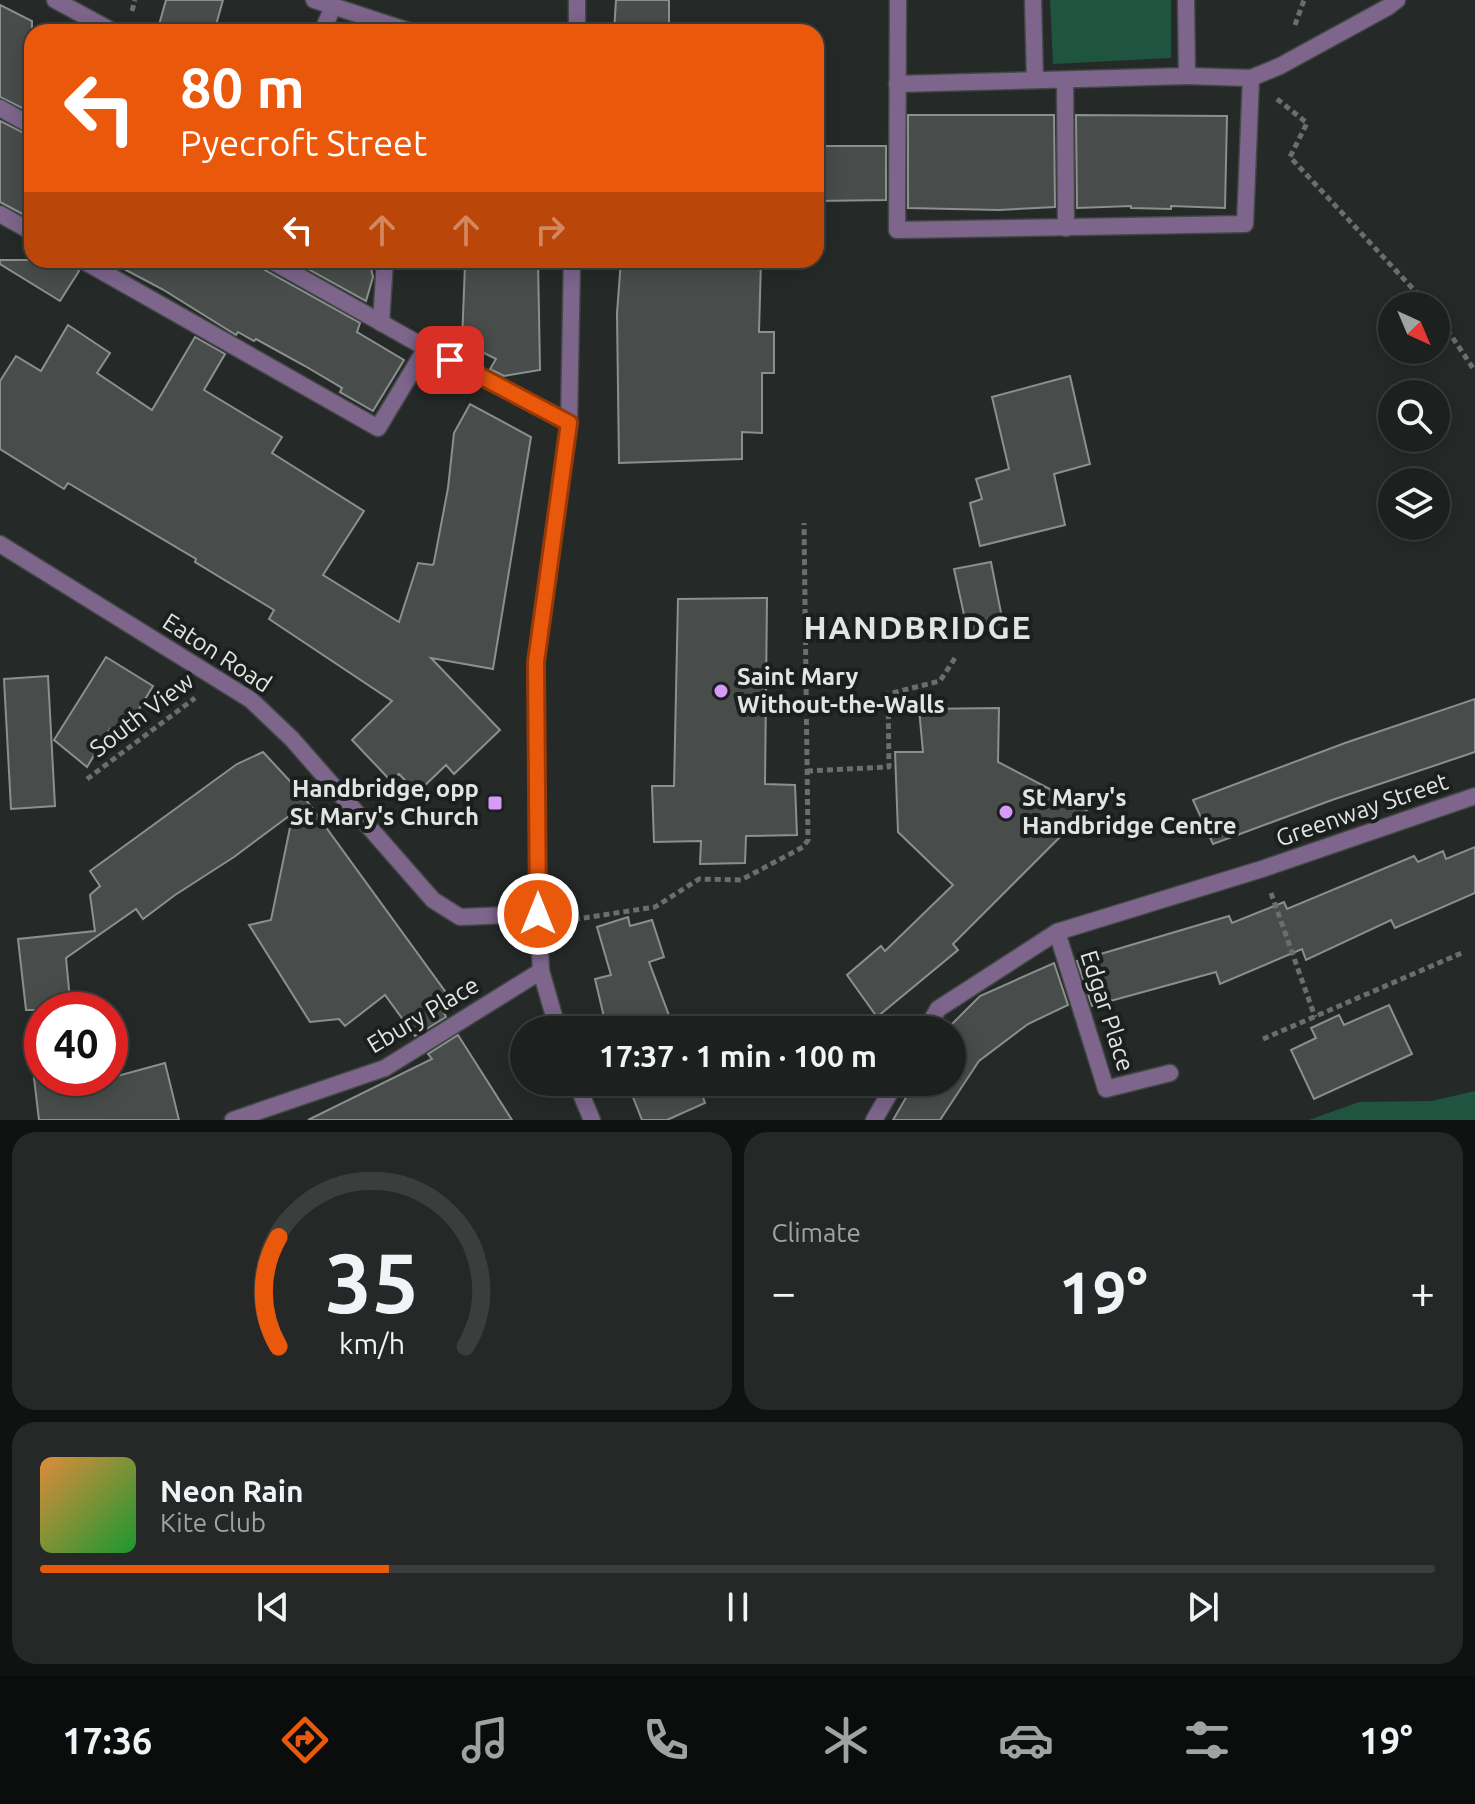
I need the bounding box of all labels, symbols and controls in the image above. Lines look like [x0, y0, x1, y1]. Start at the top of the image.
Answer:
icon: left [48, 56, 152, 160]
text: 80 m [180, 56, 305, 119]
text: Pyecroft Street [180, 122, 427, 163]
icon: left [276, 208, 320, 252]
icon: ahead [360, 208, 404, 252]
icon: ahead [444, 208, 488, 252]
icon: right [528, 208, 572, 252]
north arrow [1378, 292, 1450, 364]
map controls [1378, 292, 1450, 540]
pin [416, 326, 484, 394]
icon: arrive [428, 338, 472, 382]
button: search [1378, 380, 1450, 452]
button: layers [1378, 468, 1450, 540]
street label: Eaton Road [158, 608, 277, 698]
district label: HANDBRIDGE [803, 609, 1033, 645]
place label: Saint Mary Without-the-Walls [737, 663, 945, 718]
street label: South View [85, 667, 199, 762]
marker: Saint Mary Without-the-Walls [712, 682, 730, 700]
street label: Greenway Street [1272, 767, 1452, 852]
place label: Handbridge, opp St Mary's Church [290, 775, 479, 830]
place label: St Mary's Handbridge Centre [1022, 784, 1237, 839]
marker: Handbridge, opp St Mary's Church [486, 794, 504, 812]
marker: St Mary's Handbridge Centre [997, 803, 1015, 821]
position arrow [496, 872, 580, 956]
street label: Edgar Place [1075, 947, 1140, 1075]
street label: Ebury Place [362, 971, 483, 1058]
speed limit sign: 40 [24, 992, 128, 1096]
text: 17:37 · 1 min · 100 m [599, 1039, 877, 1073]
text: Climate [772, 1218, 861, 1247]
text: 35 [325, 1235, 419, 1329]
text: 19° [1059, 1258, 1148, 1325]
text: − [772, 1267, 796, 1316]
text: + [1410, 1267, 1435, 1316]
text: km/h [339, 1327, 405, 1359]
text: Neon Rain [160, 1474, 304, 1508]
text: Kite Club [160, 1508, 266, 1537]
icon: previous [251, 1585, 295, 1629]
icon: pause [716, 1585, 760, 1629]
icon: next [1181, 1585, 1225, 1629]
icon: directions [277, 1712, 333, 1768]
icon: music [457, 1712, 513, 1768]
icon: phone [638, 1712, 694, 1768]
icon: climate [818, 1712, 874, 1768]
icon: car [998, 1712, 1054, 1768]
icon: filters [1179, 1712, 1235, 1768]
text: 17:36 [62, 1720, 152, 1761]
text: 19° [1359, 1720, 1413, 1761]

